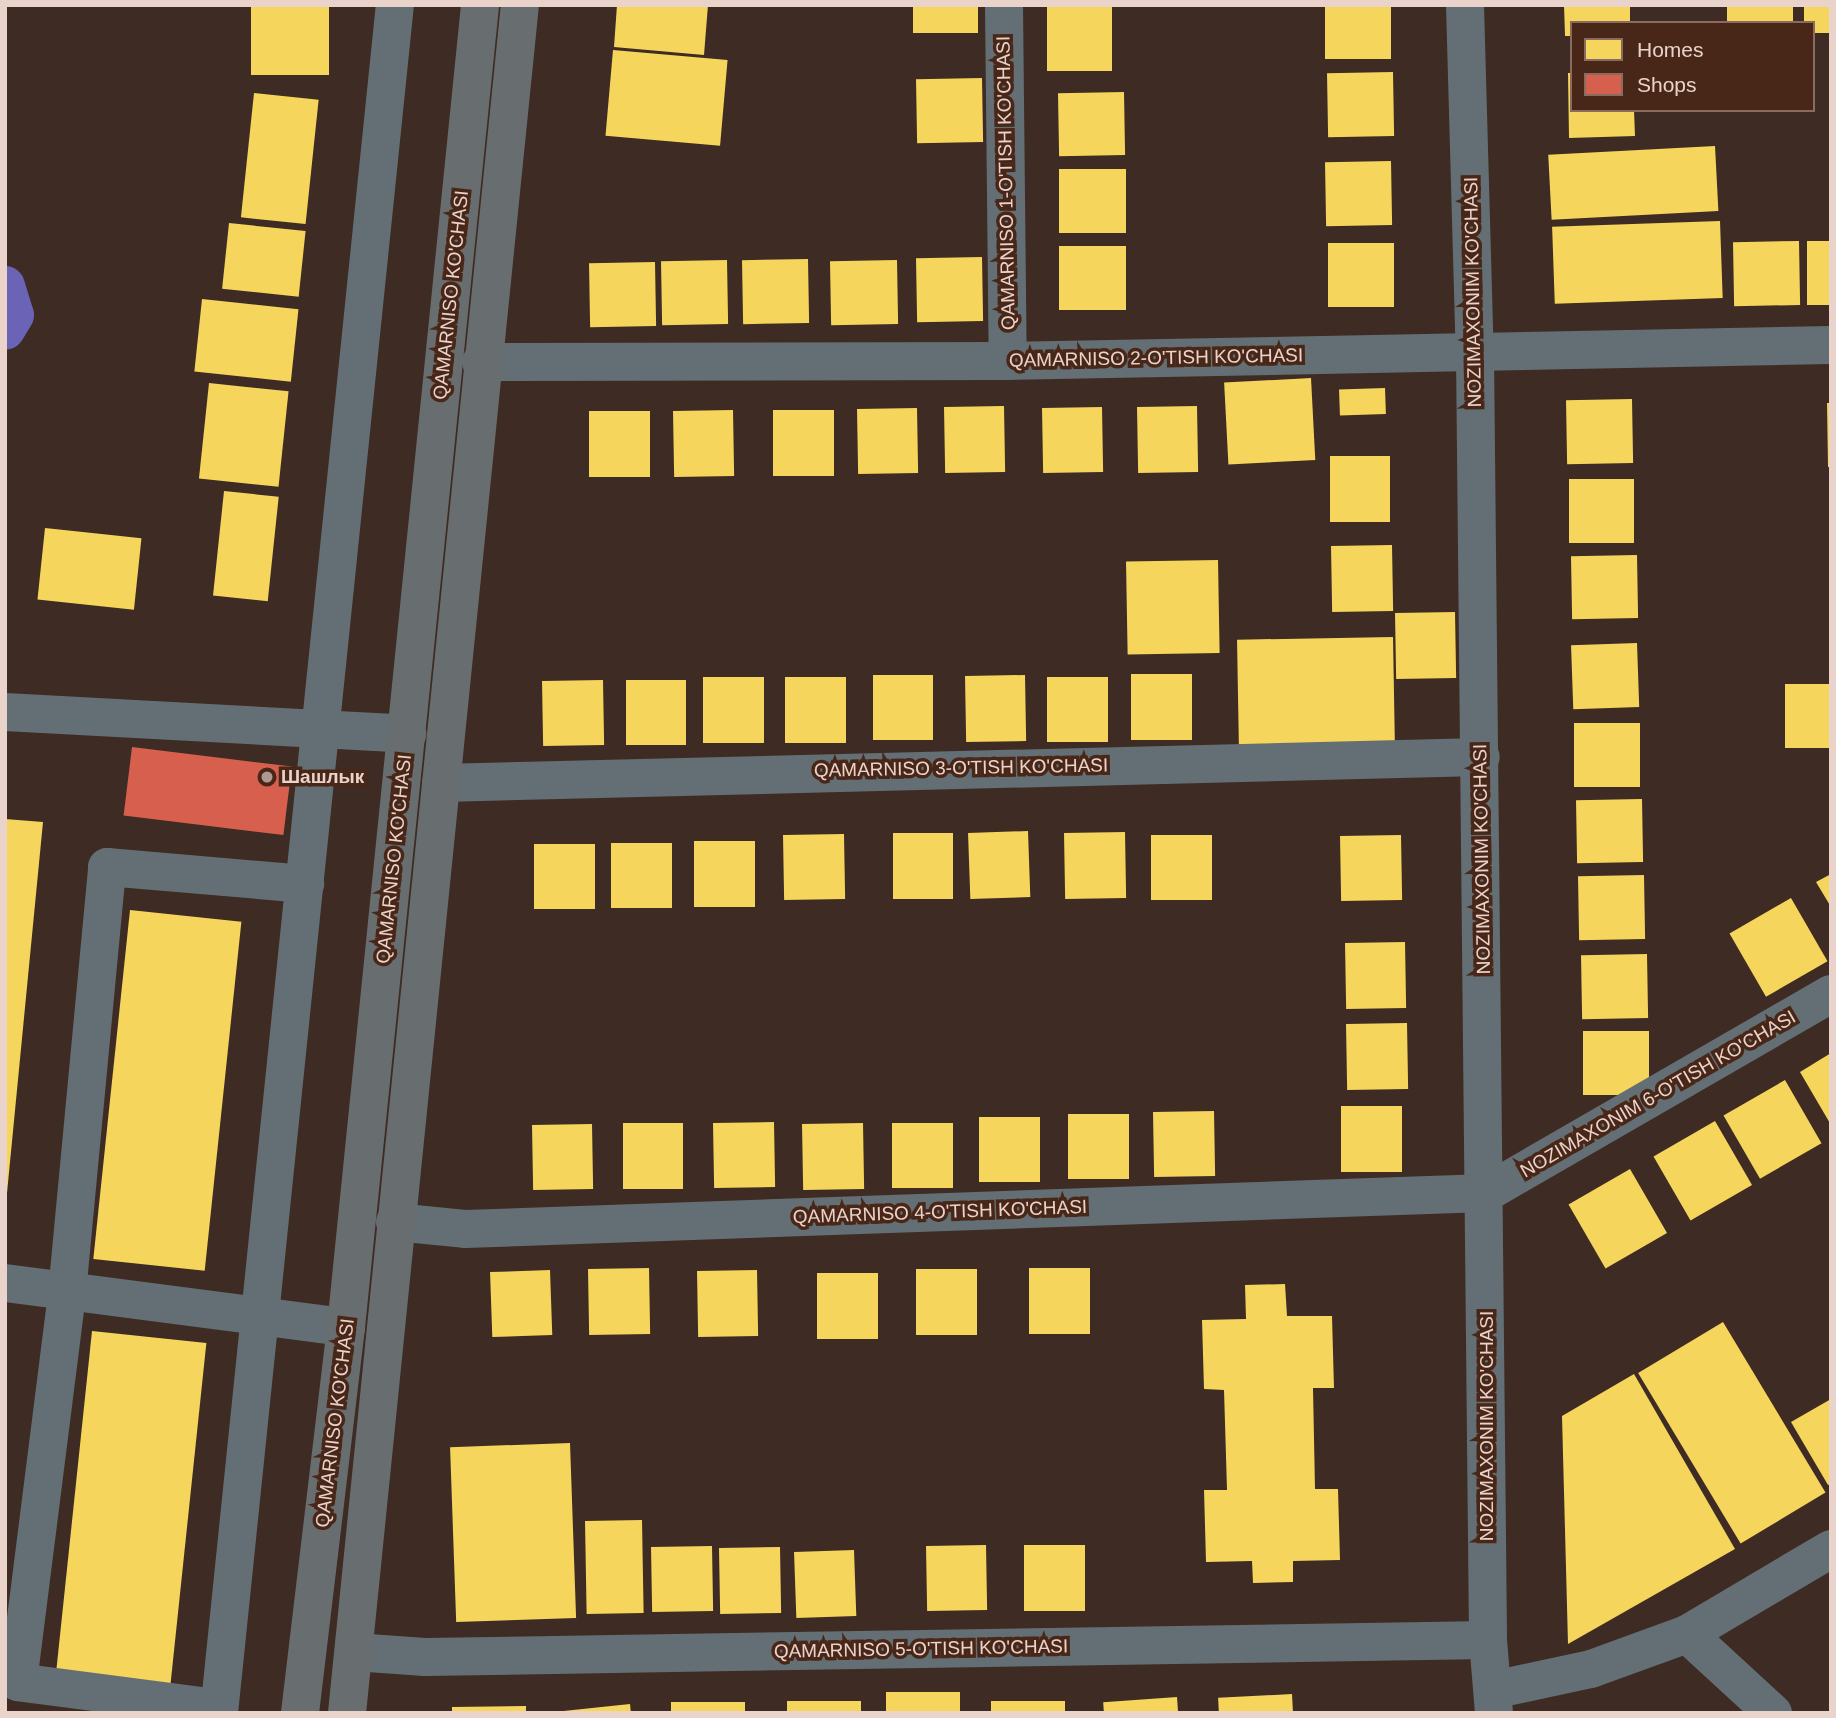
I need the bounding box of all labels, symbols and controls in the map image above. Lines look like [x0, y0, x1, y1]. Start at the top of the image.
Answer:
legend [1570, 21, 1815, 112]
street label: QAMARNISO 1-O'TISH KO'CHASI [992, 36, 1020, 330]
text: Homes [1637, 38, 1704, 61]
text: Shops [1637, 73, 1697, 96]
street label: NOZIMAXONIM KO'CHASI [1460, 177, 1486, 407]
street label: QAMARNISO KO'CHASI [429, 189, 473, 401]
street label: QAMARNISO 2-O'TISH KO'CHASI [1009, 344, 1303, 372]
street label: NOZIMAXONIM KO'CHASI [1469, 744, 1495, 974]
street label: QAMARNISO KO'CHASI [372, 753, 416, 965]
street label: QAMARNISO 3-O'TISH KO'CHASI [814, 754, 1108, 782]
place label: Шашлык [281, 766, 364, 788]
marker: Шашлык [259, 769, 275, 785]
street label: NOZIMAXONIM 6-O'TISH KO'CHASI [1516, 1006, 1800, 1182]
street label: QAMARNISO 4-O'TISH KO'CHASI [792, 1195, 1088, 1229]
street label: NOZIMAXONIM KO'CHASI [1476, 1311, 1498, 1541]
street label: QAMARNISO KO'CHASI [311, 1317, 359, 1529]
street label: QAMARNISO 5-O'TISH KO'CHASI [774, 1635, 1068, 1663]

